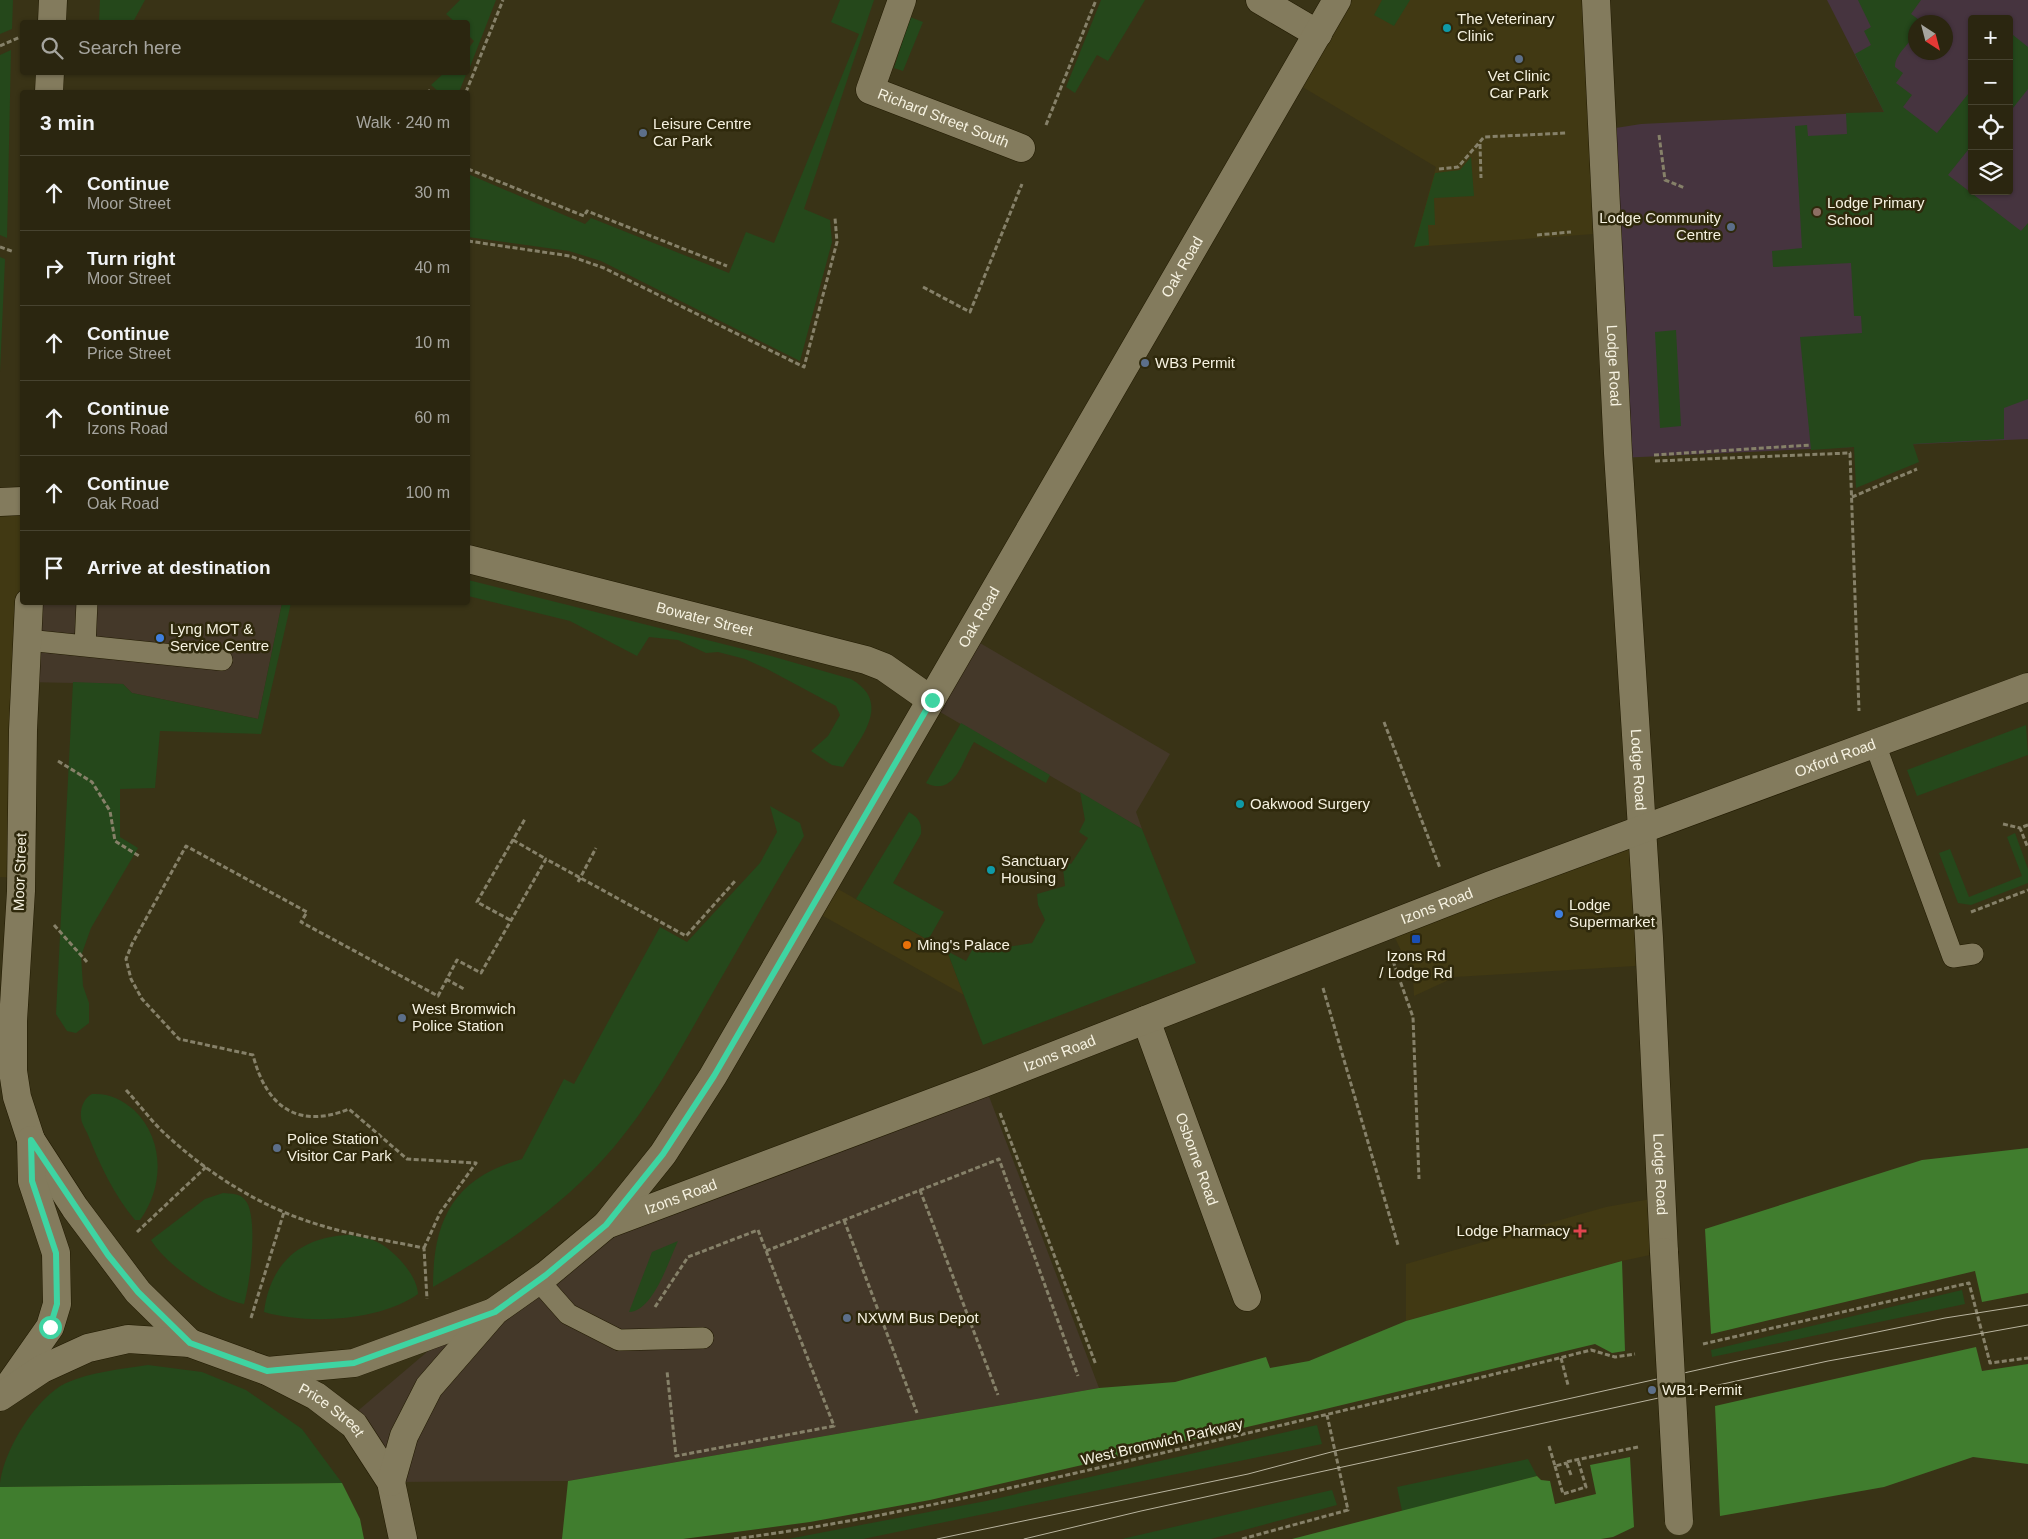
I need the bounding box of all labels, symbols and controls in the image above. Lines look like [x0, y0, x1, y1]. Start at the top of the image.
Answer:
place label: The Veterinary Clinic [1457, 10, 1555, 44]
north arrow [1908, 15, 1953, 60]
map controls [1968, 15, 2013, 195]
button: + [1968, 15, 2013, 60]
search box [20, 20, 470, 75]
marker: The Veterinary Clinic [1441, 22, 1453, 34]
icon: search [38, 34, 66, 62]
text: Search here [78, 37, 182, 58]
marker: Vet Clinic Car Park [1513, 53, 1525, 65]
button: − [1968, 60, 2013, 105]
place label: Vet Clinic Car Park [1488, 67, 1551, 101]
street label: Richard Street South [875, 85, 1012, 151]
button: locate [1968, 105, 2013, 150]
text: 3 min [40, 111, 95, 134]
text: Walk · 240 m [356, 114, 450, 131]
place label: Leisure Centre Car Park [653, 115, 751, 149]
marker: Leisure Centre Car Park [637, 127, 649, 139]
button: layers [1968, 150, 2013, 195]
text: Continue [87, 173, 169, 194]
icon: ahead [40, 179, 68, 207]
text: 30 m [414, 184, 450, 201]
place label: Lodge Primary School [1827, 194, 1925, 228]
text: Moor Street [87, 195, 171, 212]
marker: Lodge Primary School [1811, 206, 1823, 218]
place label: Lodge Community Centre [1599, 209, 1721, 243]
marker: Lodge Community Centre [1725, 221, 1737, 233]
street label: Oak Road [1157, 233, 1206, 300]
text: Turn right [87, 248, 175, 269]
icon: right [40, 254, 68, 282]
text: 40 m [414, 259, 450, 276]
text: Moor Street [87, 270, 171, 287]
text: Continue [87, 323, 169, 344]
street label: Lodge Road [1604, 324, 1625, 407]
icon: ahead [40, 329, 68, 357]
text: 10 m [414, 334, 450, 351]
text: Price Street [87, 345, 171, 362]
place label: WB3 Permit [1155, 354, 1236, 371]
marker: WB3 Permit [1139, 357, 1151, 369]
text: Continue [87, 398, 169, 419]
icon: ahead [40, 404, 68, 432]
text: 60 m [414, 409, 450, 426]
text: Izons Road [87, 420, 168, 437]
text: Continue [87, 473, 169, 494]
icon: ahead [40, 479, 68, 507]
text: 100 m [406, 484, 450, 501]
text: Oak Road [87, 495, 159, 512]
icon: arrive [40, 554, 68, 582]
text: Arrive at destination [87, 557, 271, 578]
street label: Oak Road [954, 584, 1003, 650]
street label: Bowater Street [654, 598, 756, 639]
place label: Lyng MOT & Service Centre [170, 620, 269, 654]
marker: Lyng MOT & Service Centre [154, 632, 166, 644]
route end [921, 689, 944, 712]
street label: Lodge Road [1628, 728, 1650, 811]
street label: Oxford Road [1792, 735, 1878, 780]
place label: Oakwood Surgery [1250, 795, 1371, 812]
marker: Oakwood Surgery [1234, 798, 1246, 810]
street label: Moor Street [10, 832, 29, 911]
place label: Sanctuary Housing [1001, 852, 1069, 886]
marker: Sanctuary Housing [985, 864, 997, 876]
street label: Izons Road [1398, 884, 1475, 927]
place label: Lodge Supermarket [1569, 896, 1656, 930]
marker: Lodge Supermarket [1553, 908, 1565, 920]
marker: Izons Rd / Lodge Rd [1410, 933, 1422, 945]
place label: Ming's Palace [917, 936, 1010, 953]
marker: Ming's Palace [901, 939, 913, 951]
place label: Izons Rd / Lodge Rd [1379, 947, 1453, 981]
place label: West Bromwich Police Station [412, 1000, 516, 1034]
marker: West Bromwich Police Station [396, 1012, 408, 1024]
street label: Izons Road [1021, 1031, 1098, 1075]
street label: Osborne Road [1172, 1110, 1222, 1208]
place label: Police Station Visitor Car Park [287, 1130, 392, 1164]
street label: Lodge Road [1650, 1133, 1671, 1215]
marker: Police Station Visitor Car Park [271, 1142, 283, 1154]
street label: Izons Road [642, 1175, 719, 1218]
place label: Lodge Pharmacy [1457, 1222, 1570, 1239]
marker: Lodge Pharmacy [1574, 1225, 1586, 1237]
place label: NXWM Bus Depot [857, 1309, 980, 1326]
marker: NXWM Bus Depot [841, 1312, 853, 1324]
route start [39, 1316, 62, 1339]
street label: Price Street [296, 1380, 369, 1440]
place label: WB1 Permit [1662, 1381, 1743, 1398]
marker: WB1 Permit [1646, 1384, 1658, 1396]
street label: West Bromwich Parkway [1079, 1414, 1245, 1468]

